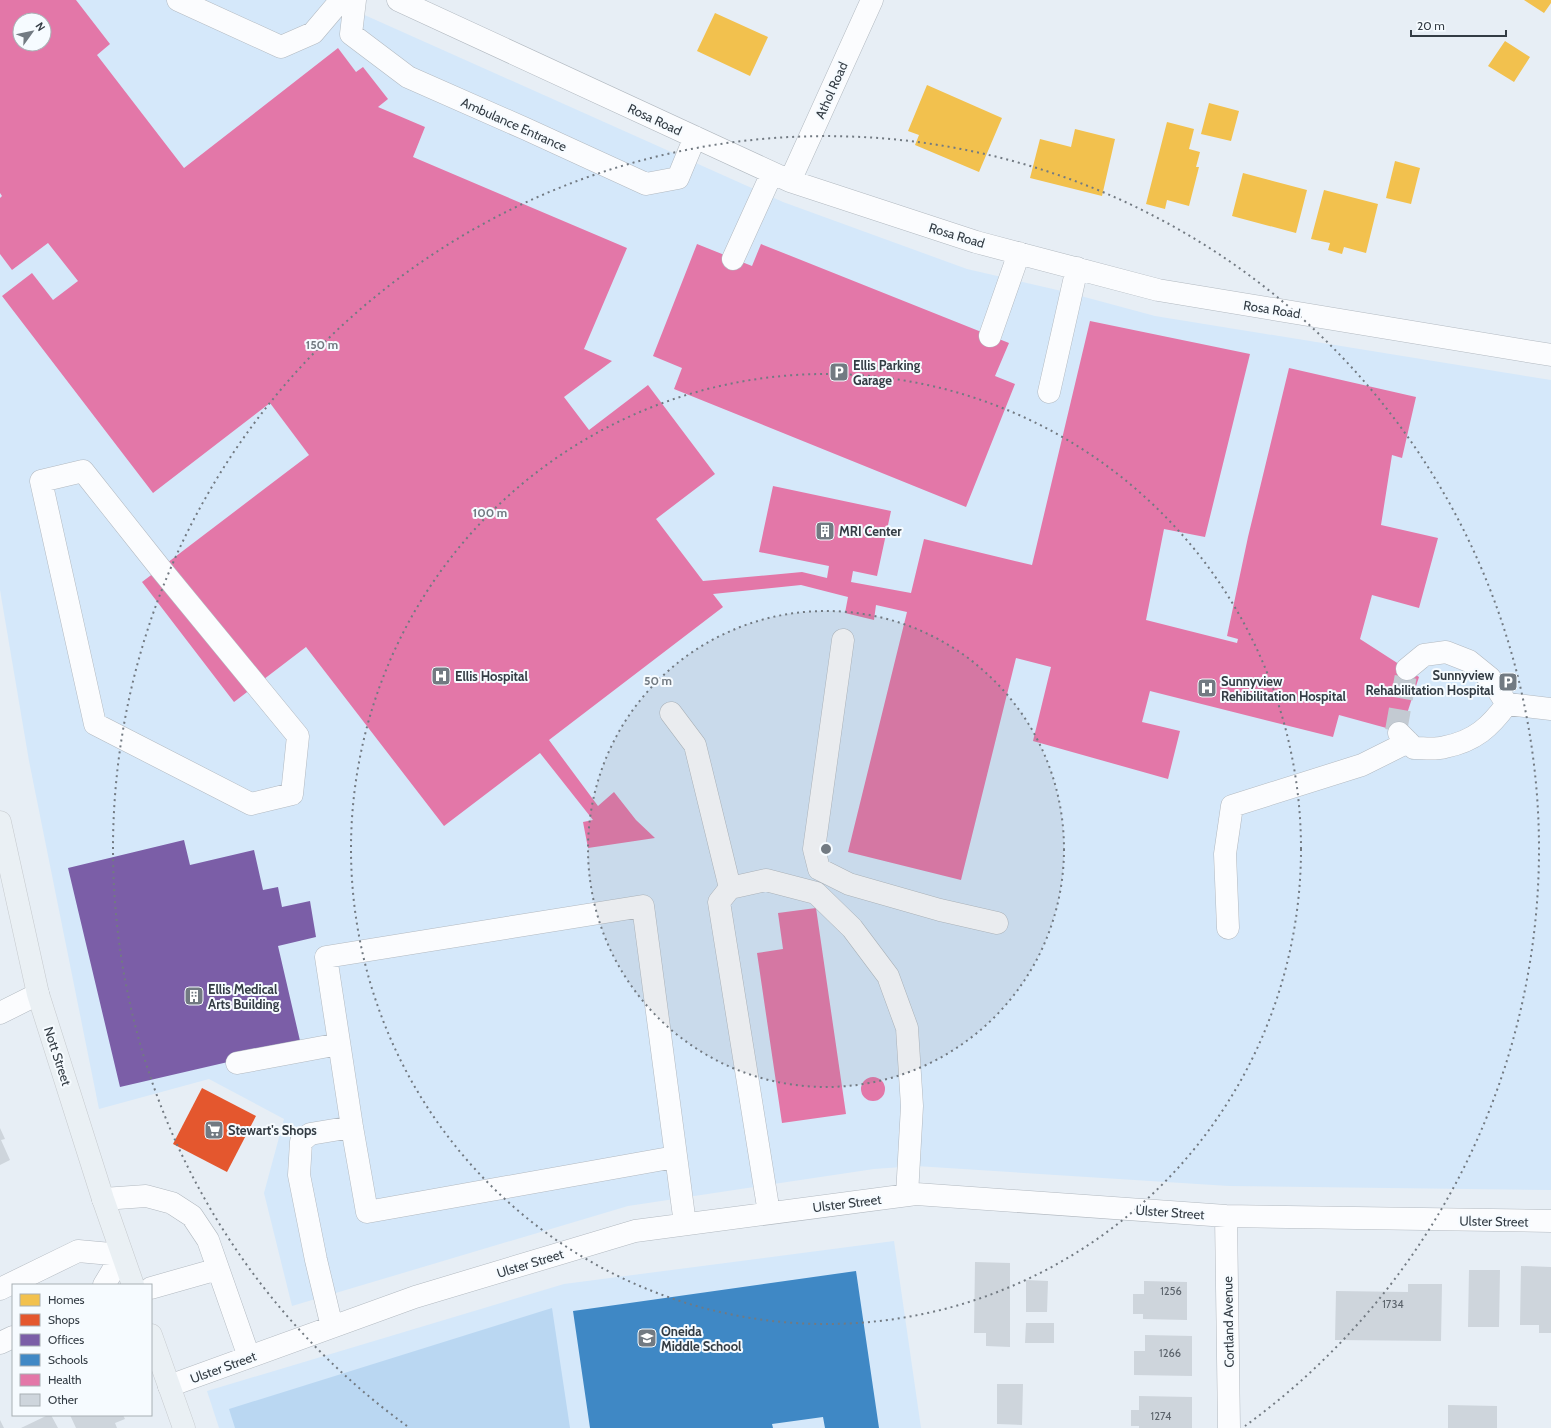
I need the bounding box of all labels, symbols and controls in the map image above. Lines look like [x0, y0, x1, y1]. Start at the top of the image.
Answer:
north arrow [12, 12, 52, 52]
scale bar [1411, 12, 1506, 38]
text: 20 m [1417, 18, 1445, 33]
text: N [32, 19, 48, 34]
street label: Athol Road [811, 59, 851, 121]
street label: Ambulance Entrance [459, 94, 570, 155]
street label: Rosa Road [626, 100, 684, 138]
street label: Rosa Road [927, 219, 987, 251]
street label: Rosa Road [1242, 297, 1302, 321]
text: 150 m [306, 337, 338, 352]
place label: Ellis Parking Garage [853, 357, 921, 388]
parking icon: Ellis Parking Garage [828, 361, 850, 383]
text: 100 m [473, 505, 507, 520]
building icon: MRI Center [814, 520, 836, 542]
place label: MRI Center [839, 523, 902, 539]
hospital icon: Ellis Hospital [430, 665, 452, 687]
place label: Sunnyview Rehabilitation Hospital [1366, 667, 1495, 698]
place label: Ellis Hospital [455, 668, 528, 684]
parking icon: Sunnyview Rehabilitation Hospital [1497, 671, 1519, 693]
text: 50 m [644, 673, 672, 688]
place label: Sunnyview Rehibilitation Hospital [1221, 673, 1347, 704]
hospital icon: Sunnyview Rehibilitation Hospital [1196, 677, 1218, 699]
centre of rings [819, 842, 833, 856]
place label: Ellis Medical Arts Building [208, 981, 280, 1012]
building icon: Ellis Medical Arts Building [183, 985, 205, 1007]
street label: Nott Street [41, 1024, 75, 1088]
supermarket icon: Stewart's Shops [203, 1119, 225, 1141]
place label: Stewart's Shops [228, 1122, 317, 1138]
street label: Ulster Street [812, 1191, 883, 1215]
street label: Ulster Street [1135, 1202, 1206, 1222]
street label: Ulster Street [1459, 1212, 1529, 1230]
street label: Ulster Street [495, 1245, 566, 1281]
street label: Cortland Avenue [1219, 1276, 1237, 1368]
legend [12, 1284, 152, 1416]
house number: 1256 [1160, 1284, 1182, 1298]
text: Homes [48, 1292, 85, 1307]
house number: 1734 [1382, 1297, 1404, 1311]
text: Shops [48, 1312, 80, 1327]
place label: Oneida Middle School [661, 1323, 742, 1354]
school or university icon: Oneida Middle School [636, 1327, 658, 1349]
text: Offices [48, 1332, 84, 1347]
house number: 1266 [1159, 1346, 1181, 1360]
street label: Ulster Street [188, 1347, 259, 1386]
text: Schools [48, 1352, 88, 1367]
text: Health [48, 1372, 82, 1387]
text: Other [48, 1392, 78, 1407]
house number: 1274 [1151, 1409, 1172, 1423]

